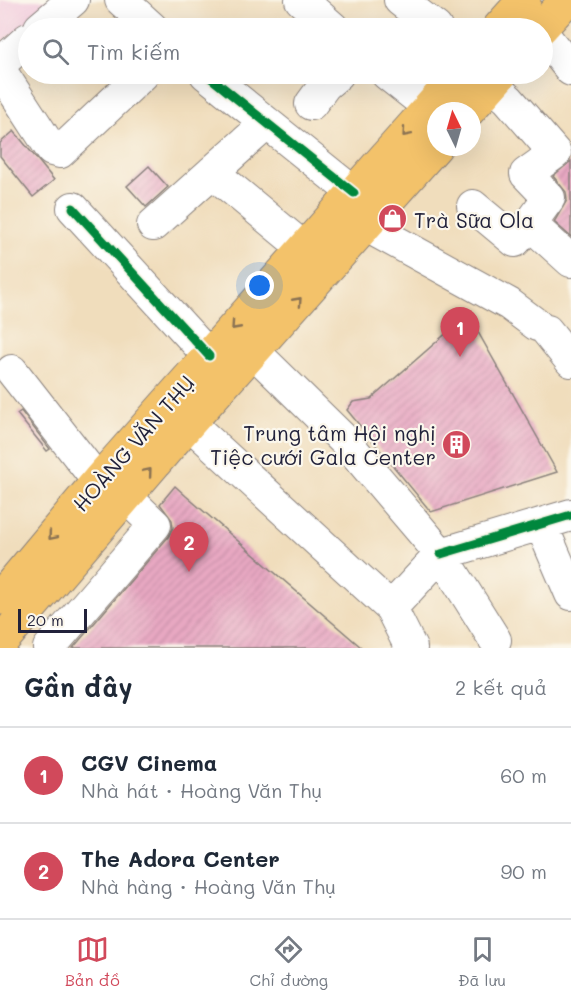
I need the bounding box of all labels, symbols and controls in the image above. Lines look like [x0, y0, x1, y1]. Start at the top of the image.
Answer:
search box [18, 18, 553, 84]
icon: search [39, 35, 72, 68]
text: Tìm kiếm [87, 37, 180, 66]
north arrow [427, 102, 481, 156]
one-way arrow [402, 126, 413, 137]
shop icon: Trà Sữa Ola [377, 203, 409, 235]
place label: Trà Sữa Ola [414, 206, 534, 233]
your location [245, 271, 274, 300]
one-way arrow [291, 297, 302, 307]
pin: 1 [440, 308, 480, 357]
one-way arrow [231, 320, 242, 330]
street label: HOÀNG VĂN THỤ [66, 369, 200, 517]
place label: Trung tâm Hội nghị Tiệc cưới Gala Center [210, 419, 436, 470]
building icon: Trung tâm Hội nghị Tiệc cưới Gala Center [441, 428, 473, 460]
one-way arrow [140, 468, 151, 479]
pin: 2 [170, 522, 208, 572]
one-way arrow [48, 529, 59, 540]
scale bar [18, 606, 87, 634]
text: 20 m [27, 609, 64, 630]
text: Gần đây [24, 670, 133, 704]
text: 2 kết quả [455, 674, 547, 700]
text: CGV Cinema [81, 748, 217, 777]
text: 1 [39, 762, 48, 788]
text: 60 m [500, 762, 547, 788]
text: Nhà hát · Hoàng Văn Thụ [81, 777, 322, 803]
text: The Adora Center [81, 844, 280, 873]
text: 2 [38, 858, 49, 884]
text: 90 m [501, 858, 547, 884]
text: Nhà hàng · Hoàng Văn Thụ [81, 873, 336, 899]
tab: Bản đồ [65, 933, 120, 990]
tab: Chỉ đường [250, 933, 328, 990]
tab: Đã lưu [458, 933, 506, 990]

